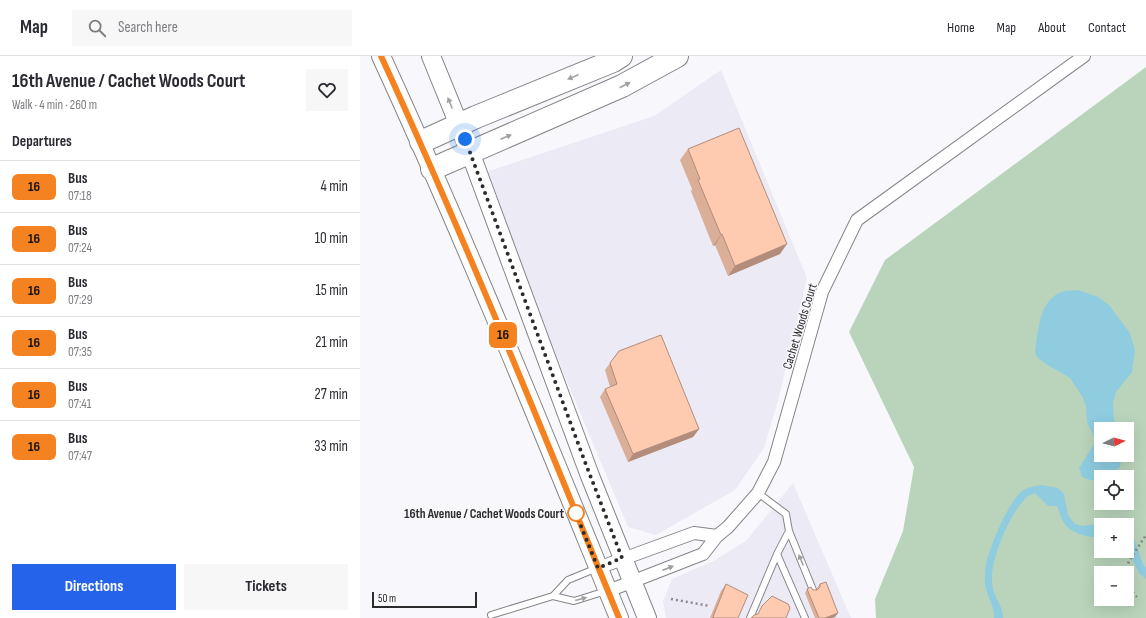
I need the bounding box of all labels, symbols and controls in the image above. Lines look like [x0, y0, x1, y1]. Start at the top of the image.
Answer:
search box [72, 10, 352, 46]
text: Map [20, 16, 48, 39]
icon: search [86, 17, 108, 39]
text: Search here [118, 18, 178, 37]
text: Home [947, 19, 975, 36]
text: Map [997, 19, 1016, 36]
text: About [1038, 19, 1066, 36]
text: Contact [1088, 19, 1126, 36]
button: heart [306, 69, 348, 111]
text: 16th Avenue / Cachet Woods Court [12, 70, 245, 93]
one-way arrow [566, 75, 578, 81]
one-way arrow [619, 82, 631, 88]
text: Walk · 4 min · 260 m [12, 97, 97, 113]
one-way arrow [447, 98, 453, 109]
your location [455, 129, 475, 149]
text: Departures [12, 132, 72, 151]
one-way arrow [500, 133, 512, 139]
text: Bus [68, 169, 87, 188]
text: 4 min [321, 177, 348, 196]
text: 16 [28, 178, 40, 195]
text: 07:18 [68, 188, 92, 204]
text: Bus [68, 221, 87, 240]
text: 10 min [315, 229, 348, 248]
text: 16 [28, 230, 40, 247]
text: 07:24 [68, 240, 92, 256]
text: Bus [68, 273, 87, 292]
text: 15 min [316, 281, 348, 300]
street label: Cachet Woods Court [779, 281, 821, 371]
text: 16 [28, 282, 40, 299]
text: 07:29 [68, 292, 92, 308]
line badge: 16 [485, 322, 521, 348]
text: Bus [68, 325, 87, 344]
text: 16 [497, 326, 509, 343]
text: 21 min [315, 333, 348, 352]
text: 16 [28, 334, 40, 351]
text: 07:35 [68, 344, 92, 360]
text: Bus [68, 377, 87, 396]
text: 27 min [315, 385, 348, 404]
text: 16 [28, 386, 40, 403]
text: 07:41 [68, 396, 91, 412]
north arrow [1094, 422, 1134, 462]
map controls [1094, 422, 1134, 606]
text: Bus [68, 429, 87, 448]
text: 33 min [314, 437, 348, 456]
text: 16 [28, 438, 40, 455]
text: 07:47 [68, 448, 92, 464]
button: locate [1094, 470, 1134, 510]
marker: 16th Avenue / Cachet Woods Court [567, 504, 585, 522]
place label: 16th Avenue / Cachet Woods Court [404, 506, 565, 522]
button: + [1094, 518, 1134, 558]
one-way arrow [798, 555, 804, 566]
button: Directions [12, 564, 176, 610]
button: Tickets [184, 564, 348, 610]
one-way arrow [663, 565, 674, 571]
button: − [1094, 566, 1134, 606]
scale bar [372, 590, 477, 609]
text: 50 m [378, 592, 396, 605]
one-way arrow [574, 595, 587, 601]

